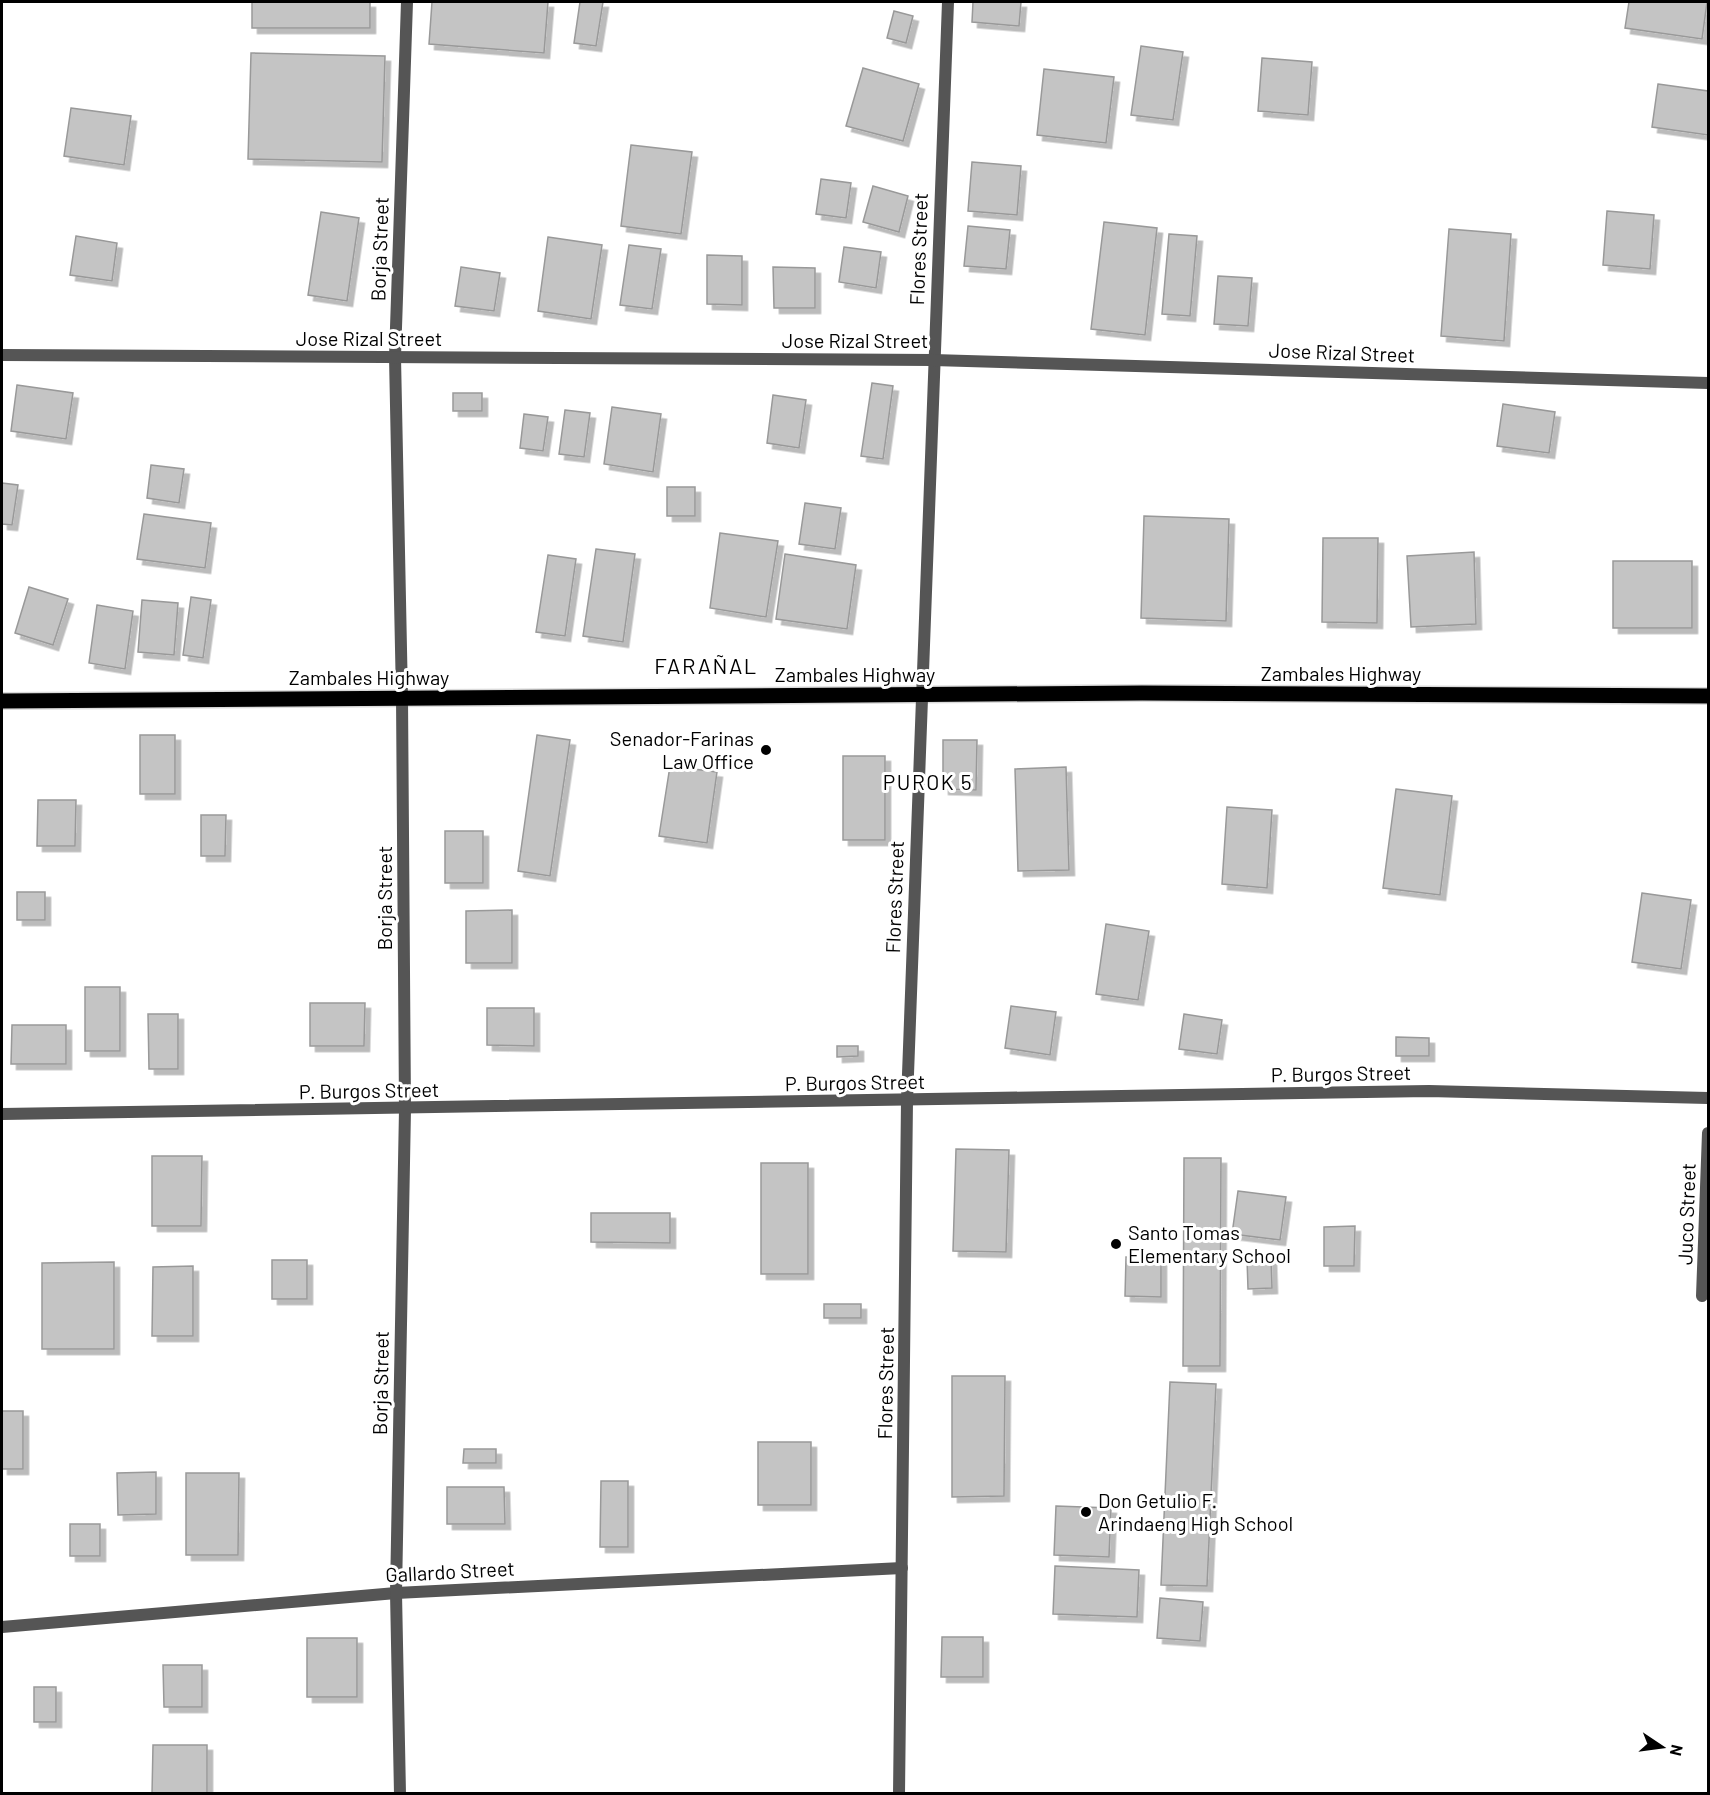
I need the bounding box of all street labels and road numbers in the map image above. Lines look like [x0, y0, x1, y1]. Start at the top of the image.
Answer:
street label: Flores Street [904, 192, 932, 306]
street label: Borja Street [365, 196, 393, 302]
street label: Jose Rizal Street [296, 326, 442, 350]
street label: Jose Rizal Street [782, 328, 928, 352]
street label: Jose Rizal Street [1268, 337, 1416, 367]
street label: Zambales Highway [1261, 661, 1421, 685]
street label: Zambales Highway [775, 662, 935, 686]
street label: Zambales Highway [289, 665, 449, 689]
street label: Flores Street [880, 840, 908, 954]
street label: Borja Street [372, 846, 396, 950]
street label: P. Burgos Street [1271, 1060, 1411, 1086]
street label: P. Burgos Street [785, 1069, 925, 1095]
street label: P. Burgos Street [299, 1077, 439, 1103]
street label: Juco Street [1672, 1163, 1700, 1265]
street label: Flores Street [872, 1326, 898, 1440]
street label: Borja Street [367, 1331, 393, 1435]
street label: Gallardo Street [385, 1556, 515, 1586]

